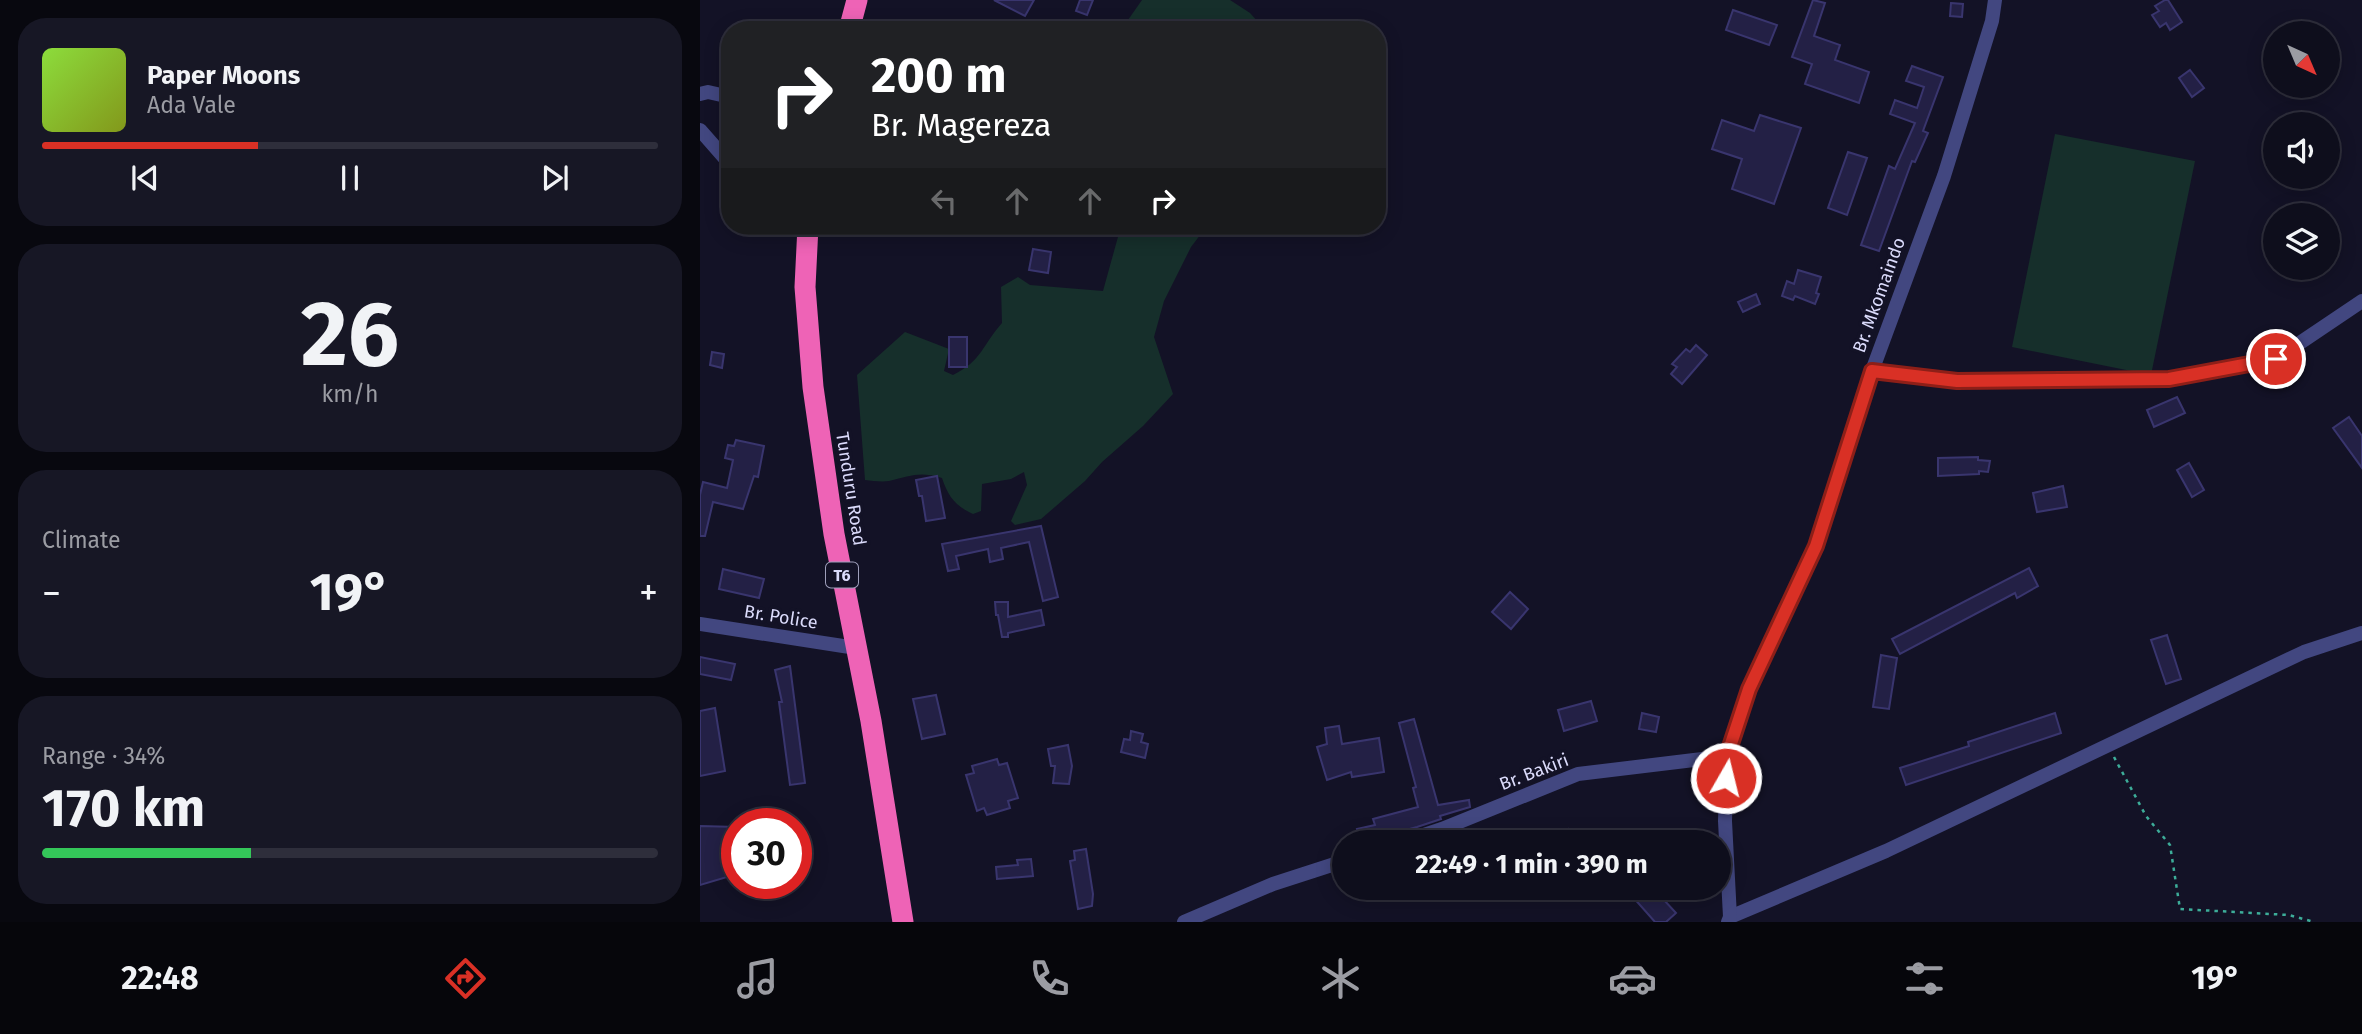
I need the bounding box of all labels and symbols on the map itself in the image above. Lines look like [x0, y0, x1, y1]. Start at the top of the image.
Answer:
north arrow [2263, 21, 2340, 98]
street label: Br. Mkomaindo [1848, 234, 1910, 356]
pin [2246, 329, 2306, 389]
street label: Tunduru Road [831, 431, 871, 547]
road number: T6 [826, 562, 858, 588]
street label: Br. Police [743, 600, 819, 634]
position arrow [1689, 741, 1763, 815]
street label: Br. Bakiri [1496, 749, 1572, 795]
speed limit sign: 30 [721, 808, 812, 899]

